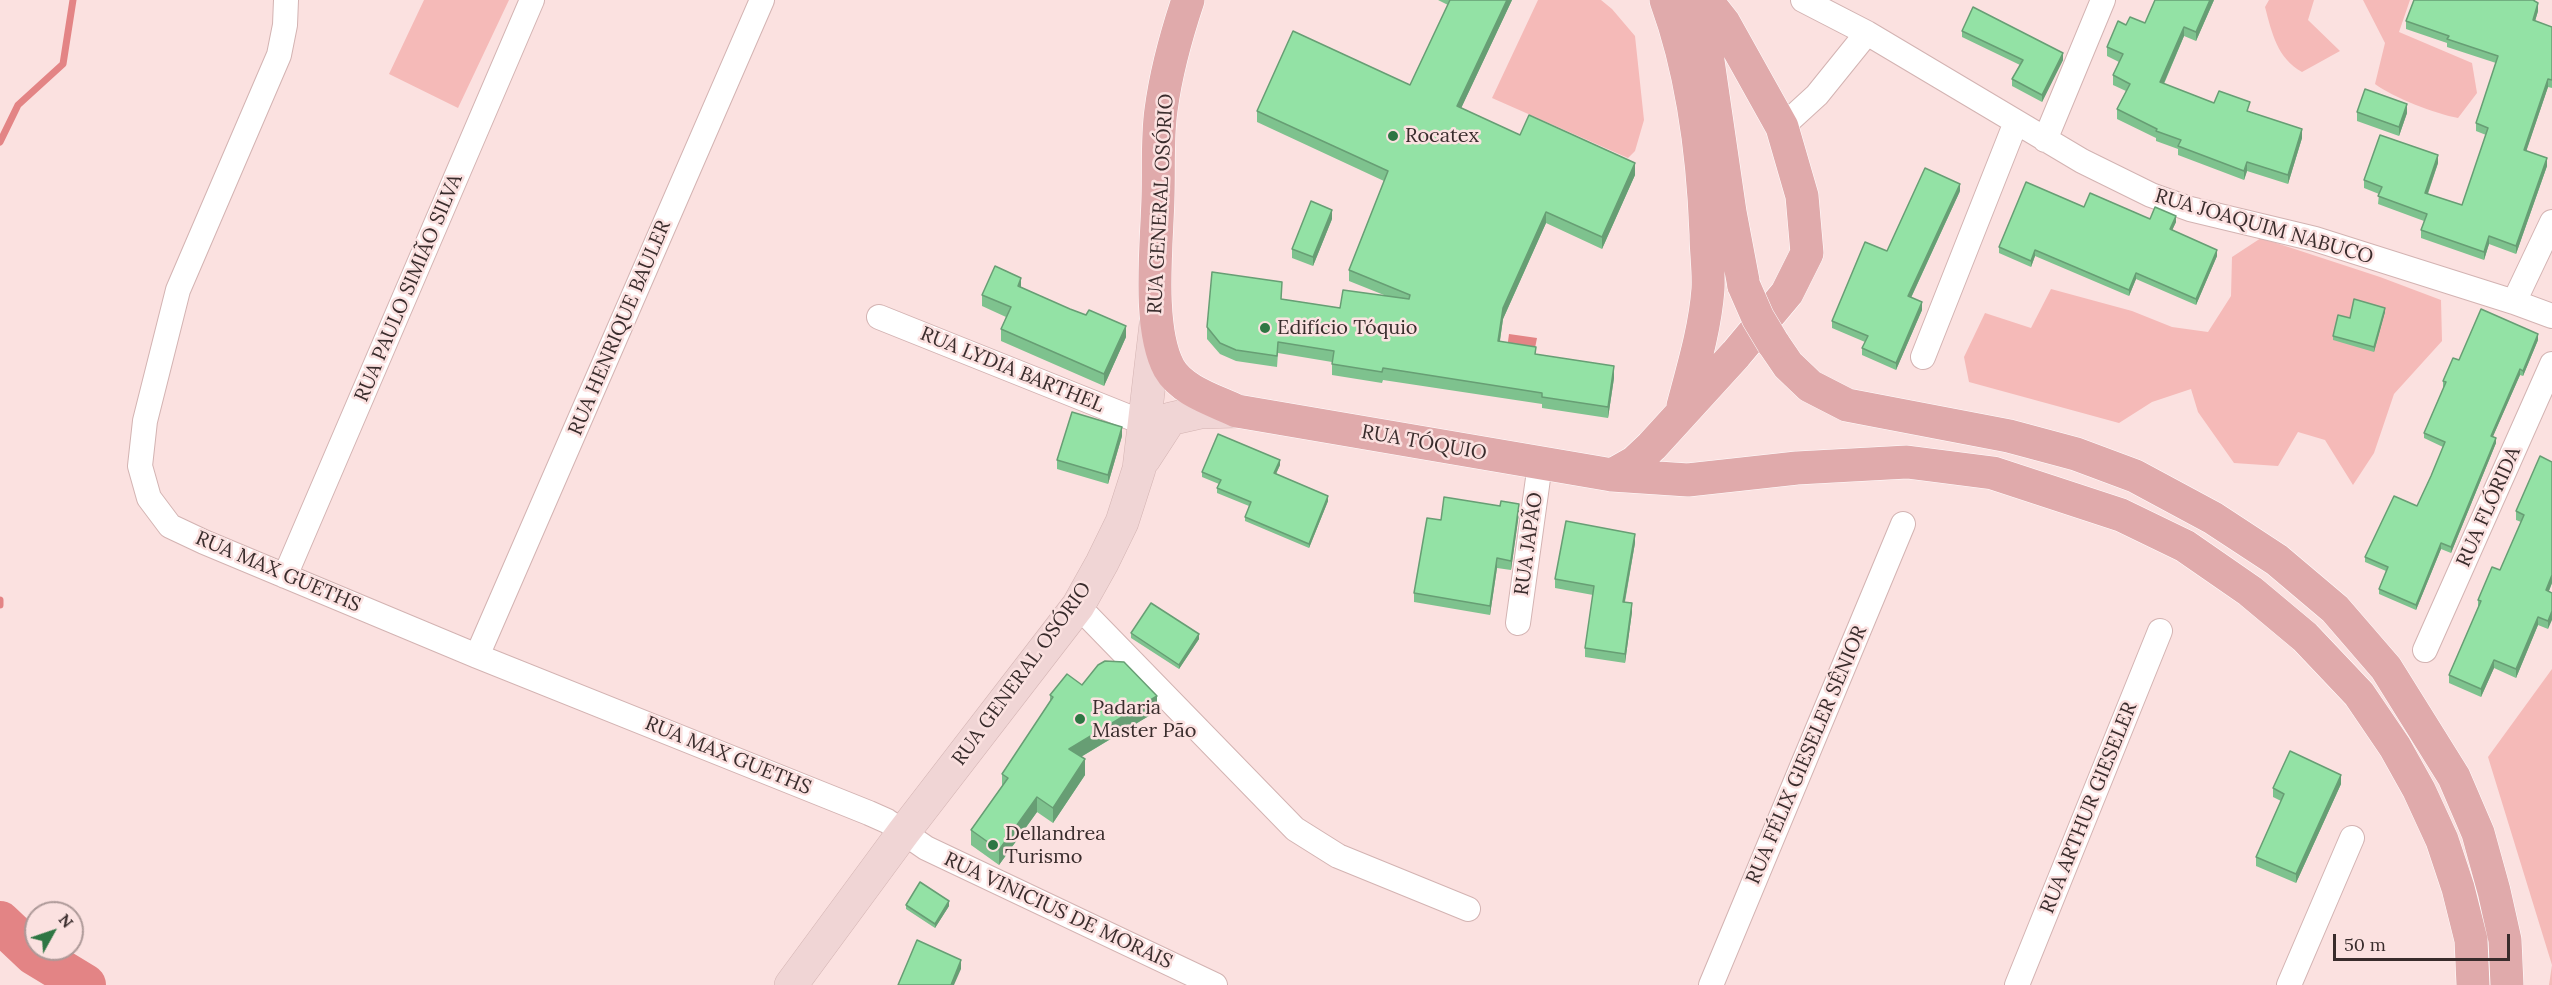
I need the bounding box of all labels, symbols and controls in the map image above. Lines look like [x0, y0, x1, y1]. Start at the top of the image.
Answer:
street label: RUA GENERAL OSÓRIO [1143, 93, 1179, 315]
place label: Rocatex [1405, 124, 1479, 148]
marker: Rocatex [1386, 129, 1400, 143]
street label: RUA PAULO SIMIÃO SILVA [350, 170, 468, 406]
street label: RUA JOAQUIM NABUCO [2152, 184, 2376, 270]
street label: RUA HENRIQUE BAULER [564, 217, 676, 439]
place label: Edifício Tóquio [1277, 316, 1418, 340]
marker: Edifício Tóquio [1258, 321, 1272, 335]
street label: RUA LYDIA BARTHEL [917, 322, 1107, 418]
street label: RUA TÓQUIO [1360, 420, 1488, 466]
street label: RUA FLÓRIDA [2452, 443, 2526, 571]
street label: RUA JAPÃO [1510, 491, 1548, 597]
street label: RUA MAX GUETHS [192, 526, 364, 618]
street label: RUA GENERAL OSÓRIO [947, 578, 1097, 770]
street label: RUA FÉLIX GIESELER SÊNIOR [1742, 622, 1872, 888]
place label: Padaria Master Pão [1092, 696, 1196, 743]
street label: RUA ARTHUR GIESELER [2036, 699, 2142, 917]
street label: RUA MAX GUETHS [641, 712, 815, 800]
marker: Padaria Master Pão [1073, 712, 1087, 726]
place label: Dellandrea Turismo [1005, 822, 1106, 869]
marker: Dellandrea Turismo [986, 838, 1000, 852]
street label: RUA VINICIUS DE MORAIS [940, 847, 1176, 975]
north arrow [24, 901, 84, 961]
text: N [55, 910, 78, 932]
scale bar [2336, 922, 2513, 960]
text: 50 m [2344, 933, 2386, 956]

